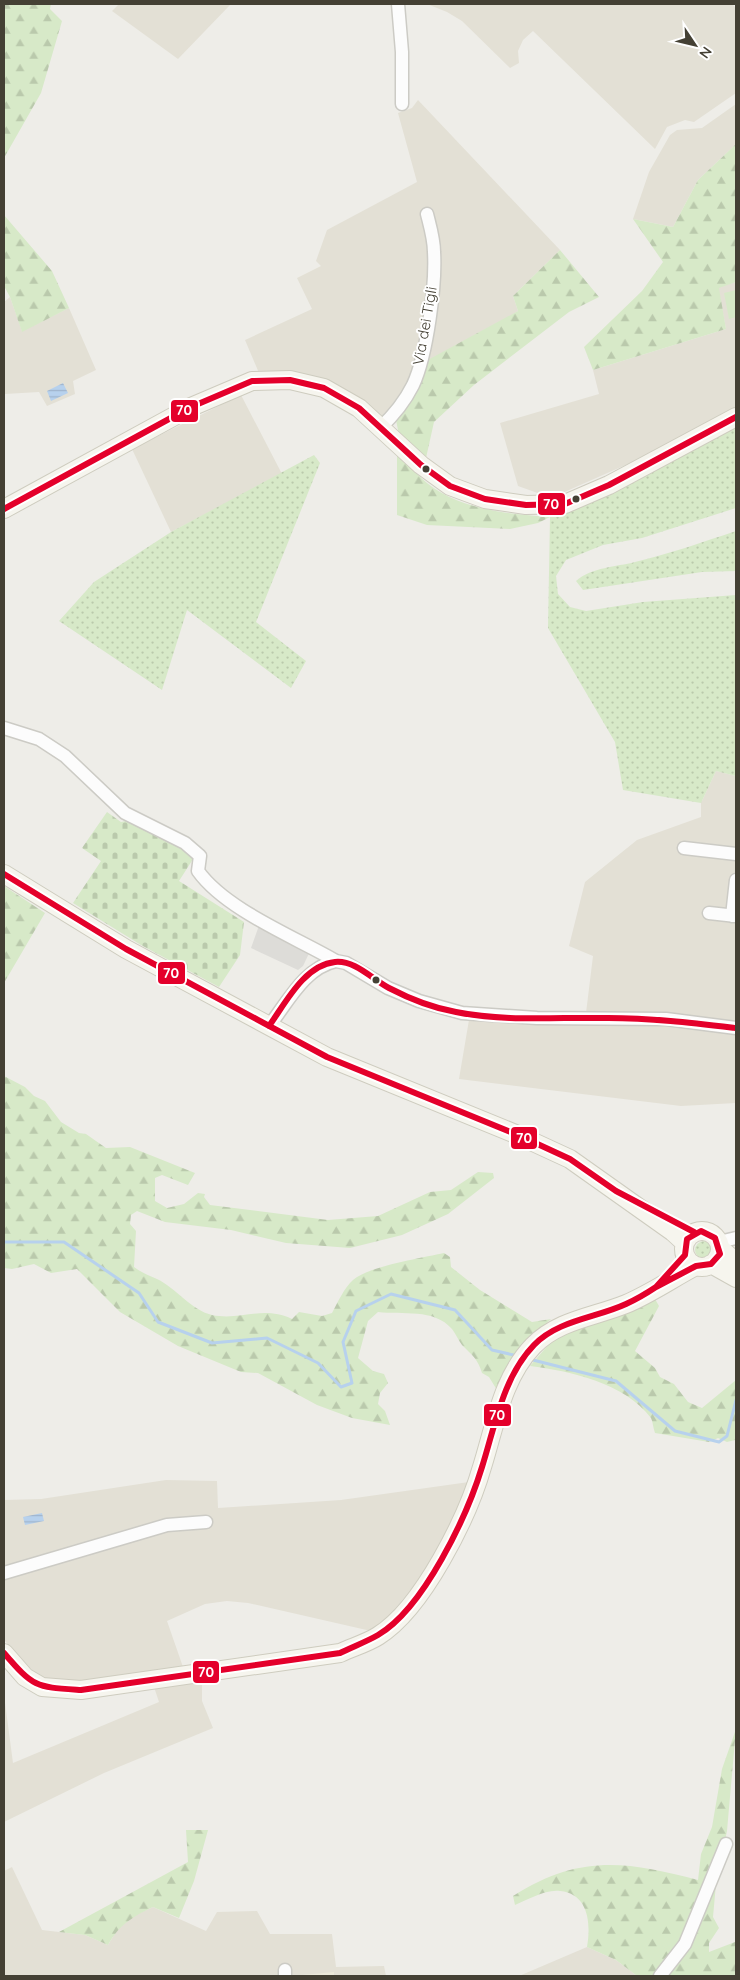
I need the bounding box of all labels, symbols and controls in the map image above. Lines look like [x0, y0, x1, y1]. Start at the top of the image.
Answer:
north arrow [670, 20, 720, 70]
text: N [695, 43, 716, 62]
street label: Via dei Tigli [408, 285, 441, 367]
line badge: 70 [170, 399, 199, 423]
text: 70 [176, 401, 193, 419]
unlabelled marker [421, 464, 431, 474]
line badge: 70 [537, 492, 566, 516]
unlabelled marker [571, 494, 581, 504]
text: 70 [543, 495, 560, 513]
line badge: 70 [157, 961, 186, 985]
text: 70 [163, 964, 180, 982]
unlabelled marker [371, 975, 381, 985]
line badge: 70 [510, 1126, 538, 1150]
text: 70 [516, 1129, 533, 1147]
line badge: 70 [483, 1403, 512, 1427]
text: 70 [489, 1406, 506, 1424]
line badge: 70 [192, 1660, 220, 1684]
text: 70 [198, 1663, 215, 1681]

